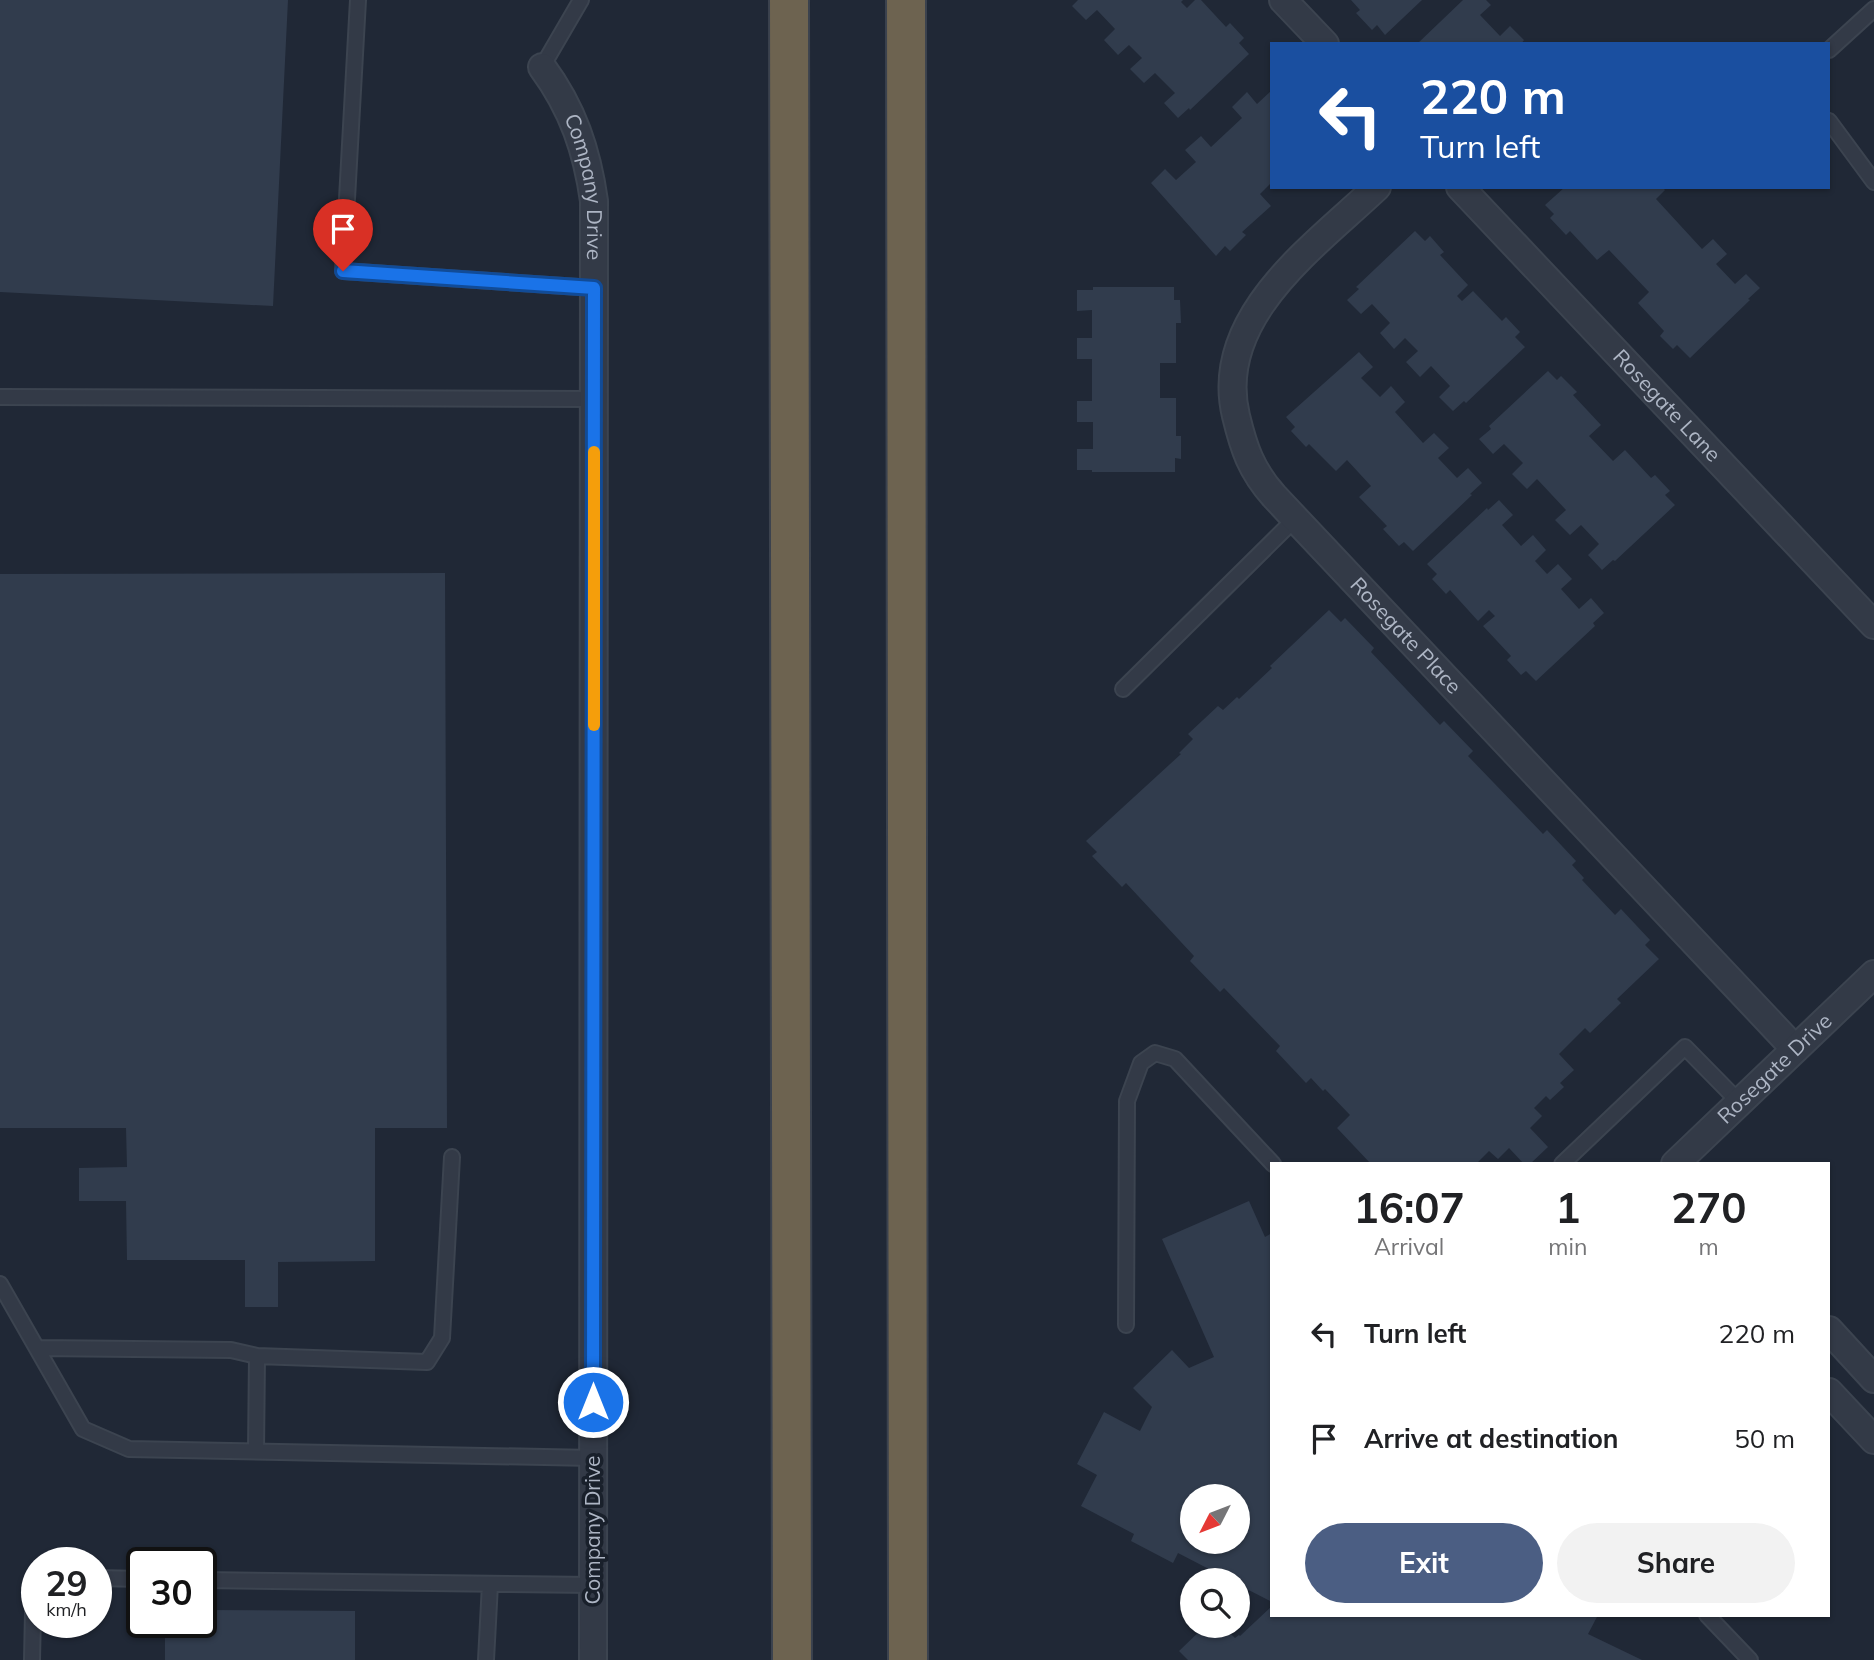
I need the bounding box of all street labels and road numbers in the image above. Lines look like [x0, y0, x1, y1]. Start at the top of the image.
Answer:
street label: Company Drive [559, 109, 608, 260]
street label: Rosegate Lane [1608, 343, 1727, 467]
street label: Rosegate Place [1345, 571, 1467, 699]
street label: Rosegate Drive [1711, 1007, 1837, 1129]
street label: Company Drive [579, 1456, 605, 1604]

